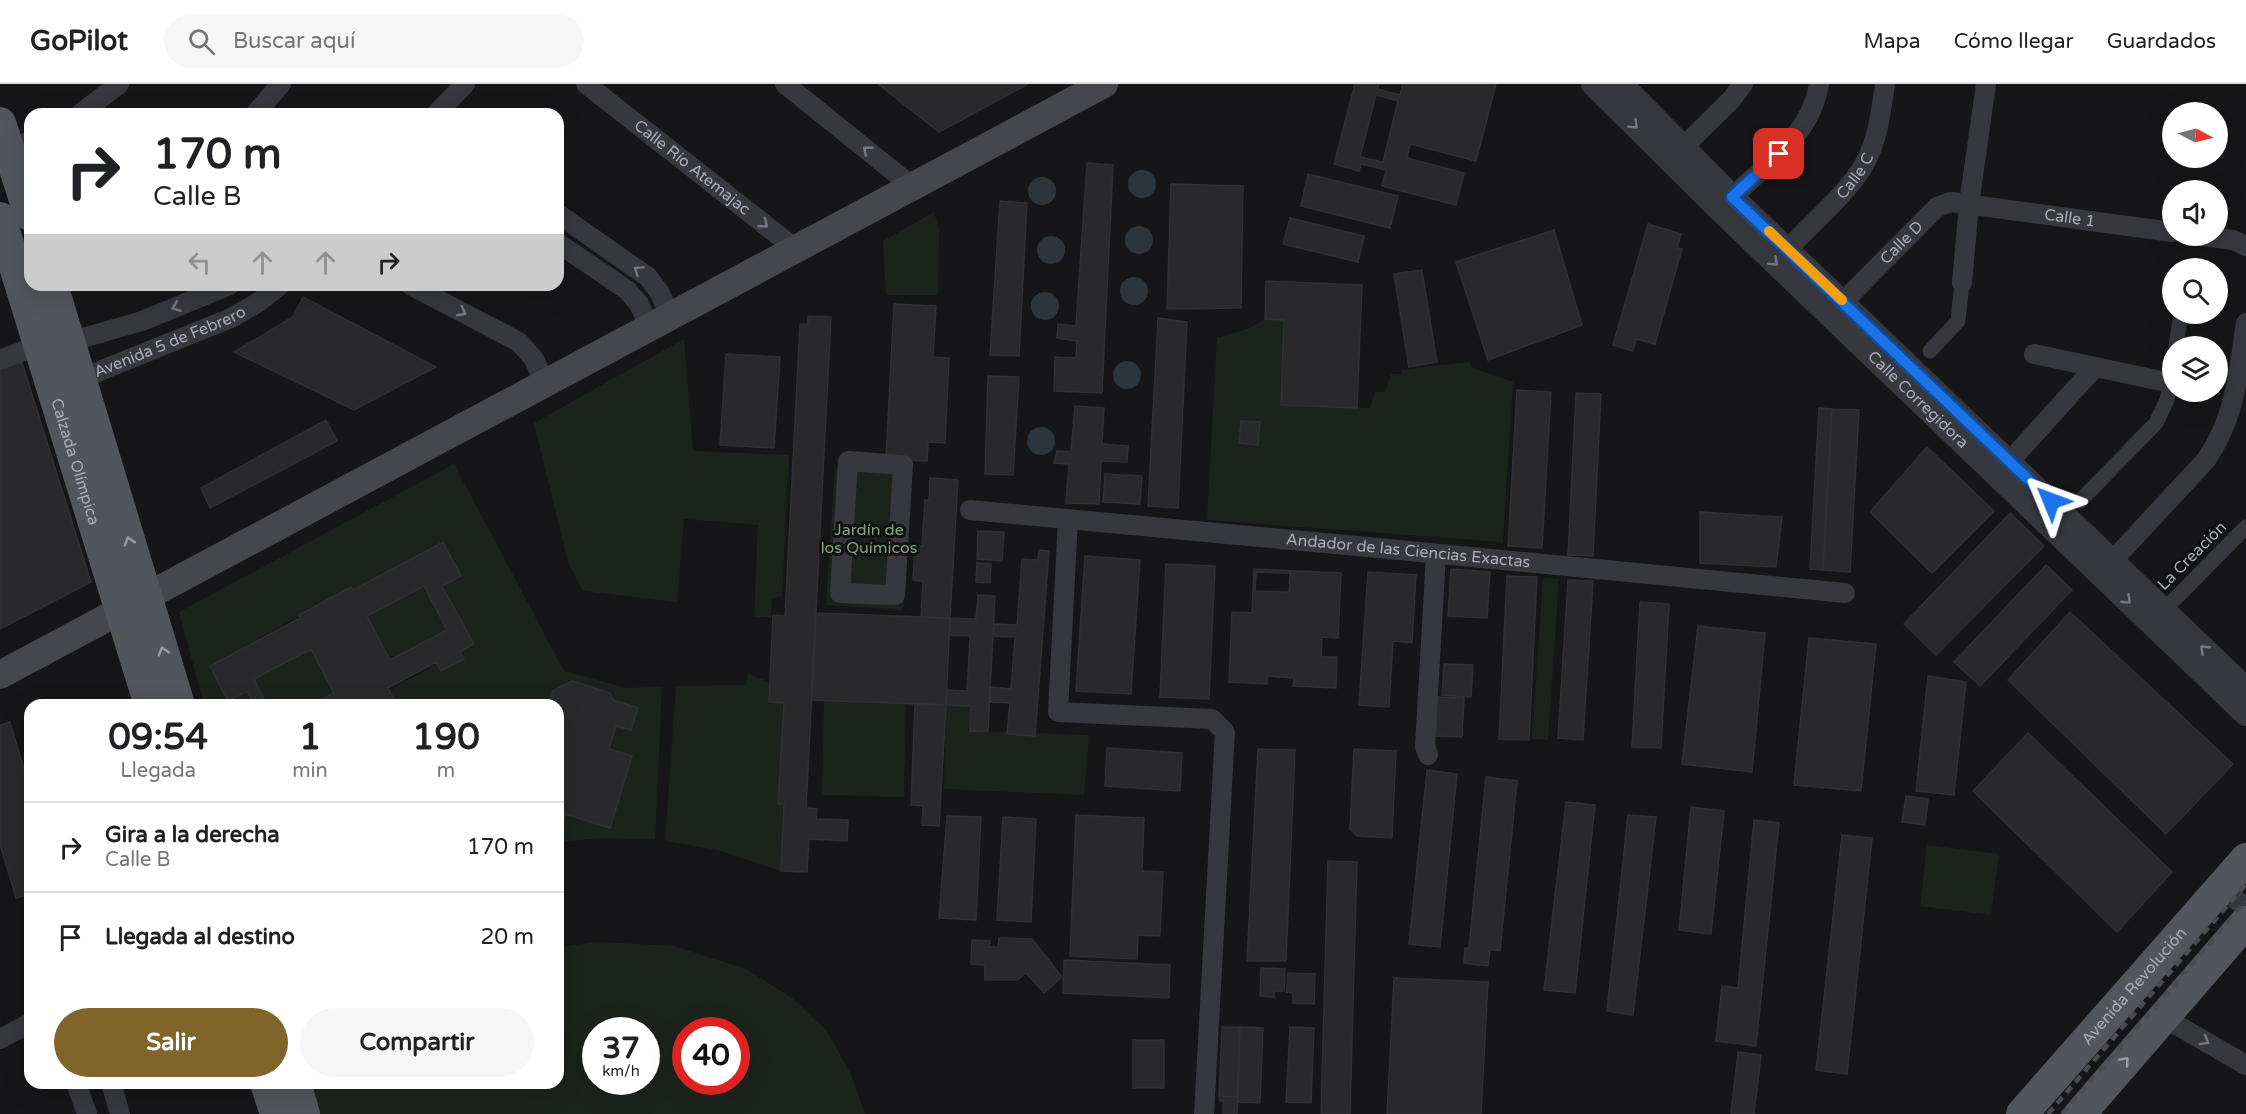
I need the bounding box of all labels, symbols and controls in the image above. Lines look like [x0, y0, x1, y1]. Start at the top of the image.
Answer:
search box [164, 14, 584, 68]
text: GoPilot [30, 24, 128, 58]
icon: search [185, 25, 218, 58]
text: Buscar aquí [233, 28, 355, 54]
text: Mapa [1863, 29, 1921, 54]
text: Cómo llegar [1954, 29, 2074, 54]
text: Guardados [2107, 29, 2216, 54]
north arrow [2162, 102, 2228, 168]
map controls [2162, 102, 2228, 402]
street label: Calle Río Atemajac [630, 116, 754, 219]
one-way arrow [1627, 118, 1638, 129]
pin [1753, 128, 1804, 179]
text: 170 m [153, 129, 282, 180]
icon: right [54, 132, 132, 210]
icon: arrive [1762, 137, 1795, 170]
one-way arrow [863, 147, 874, 158]
street label: Calle C [1832, 150, 1878, 203]
text: Calle B [153, 180, 241, 213]
button: sound [2162, 180, 2228, 246]
street label: Calle 1 [2043, 205, 2097, 231]
one-way arrow [758, 216, 769, 227]
street label: Calle D [1876, 217, 1928, 269]
icon: left [183, 246, 216, 279]
icon: ahead [246, 246, 279, 279]
icon: ahead [309, 246, 342, 279]
icon: right [372, 246, 405, 279]
one-way arrow [1766, 254, 1777, 265]
button: search [2162, 258, 2228, 324]
one-way arrow [633, 266, 644, 277]
one-way arrow [171, 300, 182, 313]
street label: Avenida 5 de Febrero [91, 302, 249, 382]
one-way arrow [456, 305, 466, 316]
button: layers [2162, 336, 2228, 402]
street label: Calle Corregidora [1863, 347, 1973, 453]
street label: Calzada Olímpica [46, 396, 104, 527]
position arrow [2019, 469, 2083, 533]
street label: La Creación [2153, 517, 2231, 595]
park label: Jardín de los Químicos [821, 520, 917, 558]
street label: Andador de las Ciencias Exactas [1285, 529, 1531, 572]
one-way arrow [124, 536, 136, 547]
one-way arrow [2120, 592, 2131, 603]
one-way arrow [2200, 645, 2211, 656]
one-way arrow [158, 646, 170, 657]
text: 09:54 [108, 716, 208, 759]
text: 1 [299, 716, 321, 759]
text: 190 [412, 716, 480, 759]
text: Llegada [120, 759, 196, 783]
text: min [292, 759, 328, 783]
text: m [437, 759, 455, 783]
text: Gira a la derecha [105, 822, 280, 848]
icon: right [54, 831, 87, 864]
text: 170 m [467, 834, 534, 860]
text: Calle B [105, 848, 170, 872]
icon: arrive [54, 921, 87, 954]
street label: Avenida Revolución [2077, 923, 2191, 1049]
text: Llegada al destino [105, 924, 295, 950]
text: 20 m [480, 924, 534, 950]
button: Salir [54, 1008, 288, 1077]
button: Compartir [300, 1008, 534, 1077]
speed limit sign: 40 [672, 1017, 750, 1095]
text: 37 [602, 1030, 640, 1067]
one-way arrow [2199, 1034, 2209, 1046]
one-way arrow [2118, 1057, 2129, 1068]
text: km/h [602, 1062, 640, 1080]

